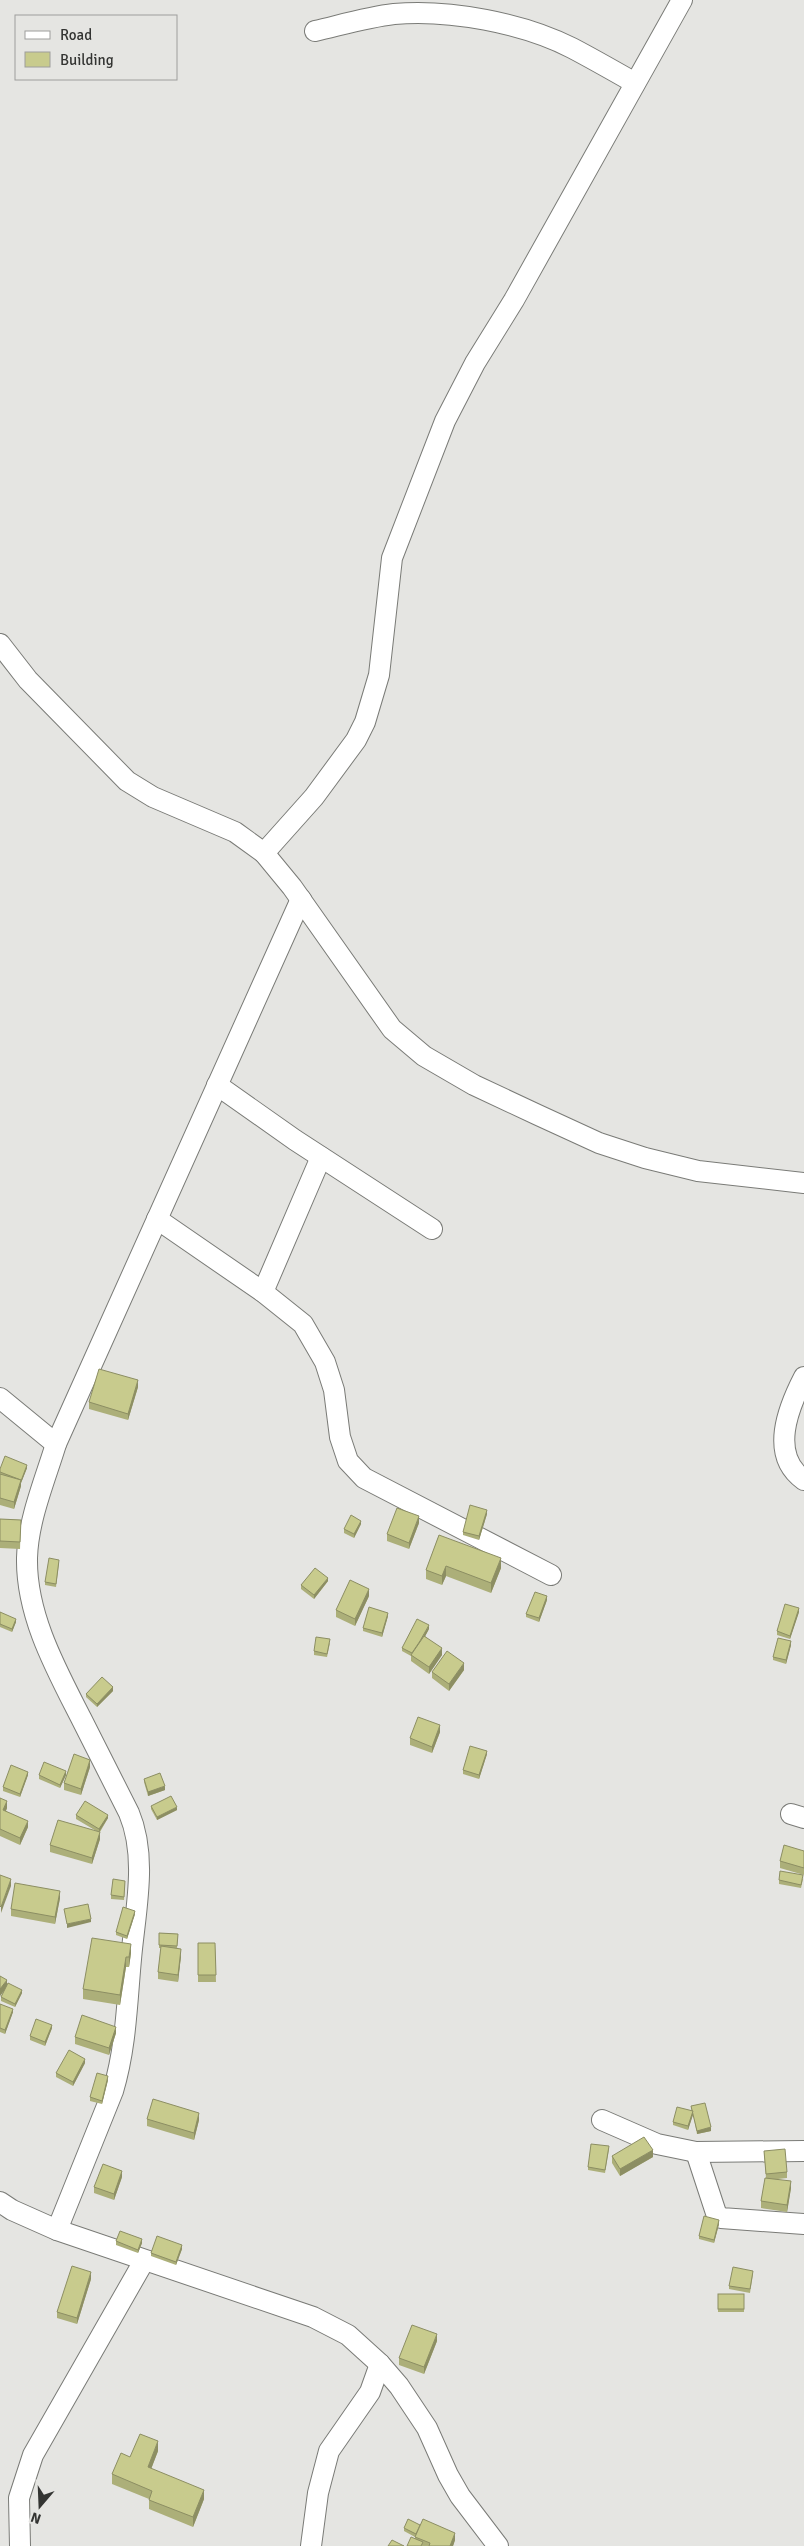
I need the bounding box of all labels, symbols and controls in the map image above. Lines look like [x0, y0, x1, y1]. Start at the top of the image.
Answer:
legend [15, 15, 178, 80]
text: Road [60, 26, 92, 44]
text: Building [60, 51, 114, 69]
north arrow [15, 2481, 65, 2531]
text: N [29, 2508, 43, 2527]

